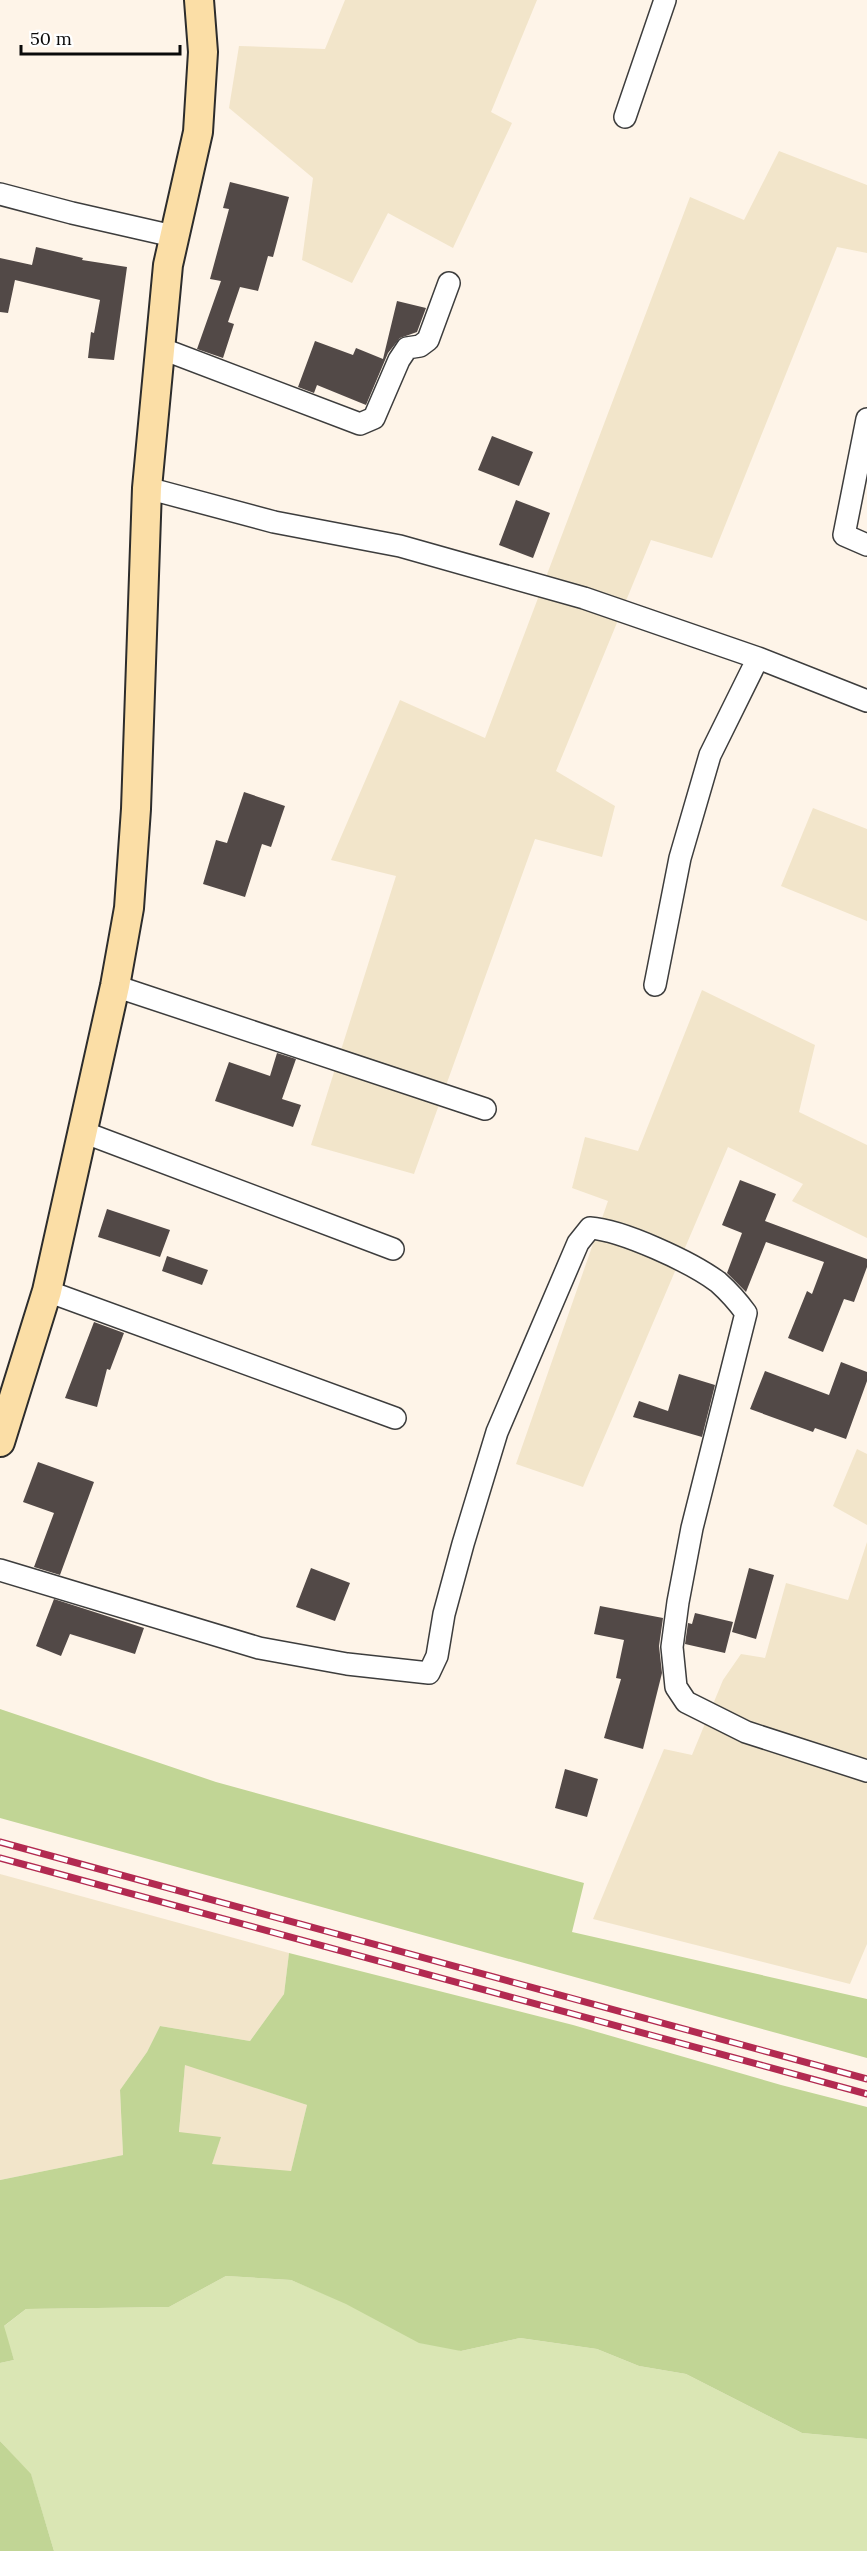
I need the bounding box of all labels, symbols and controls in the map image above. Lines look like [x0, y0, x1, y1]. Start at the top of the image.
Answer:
scale bar [21, 18, 180, 56]
text: 50 m [30, 27, 72, 50]

